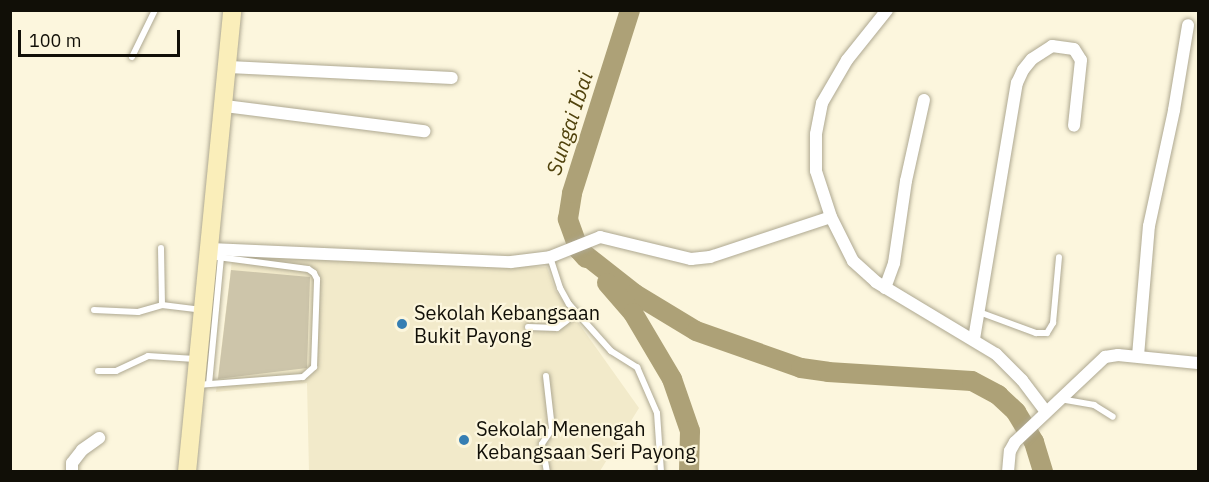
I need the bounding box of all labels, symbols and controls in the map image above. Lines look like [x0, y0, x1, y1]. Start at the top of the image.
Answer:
scale bar [21, 18, 183, 56]
text: 100 m [29, 29, 81, 52]
water label: Sungai Ibai [540, 68, 598, 178]
place label: Sekolah Kebangsaan Bukit Payong [414, 300, 600, 347]
marker: Sekolah Kebangsaan Bukit Payong [395, 317, 409, 331]
place label: Sekolah Menengah Kebangsaan Seri Payong [476, 416, 696, 463]
marker: Sekolah Menengah Kebangsaan Seri Payong [457, 433, 471, 447]

